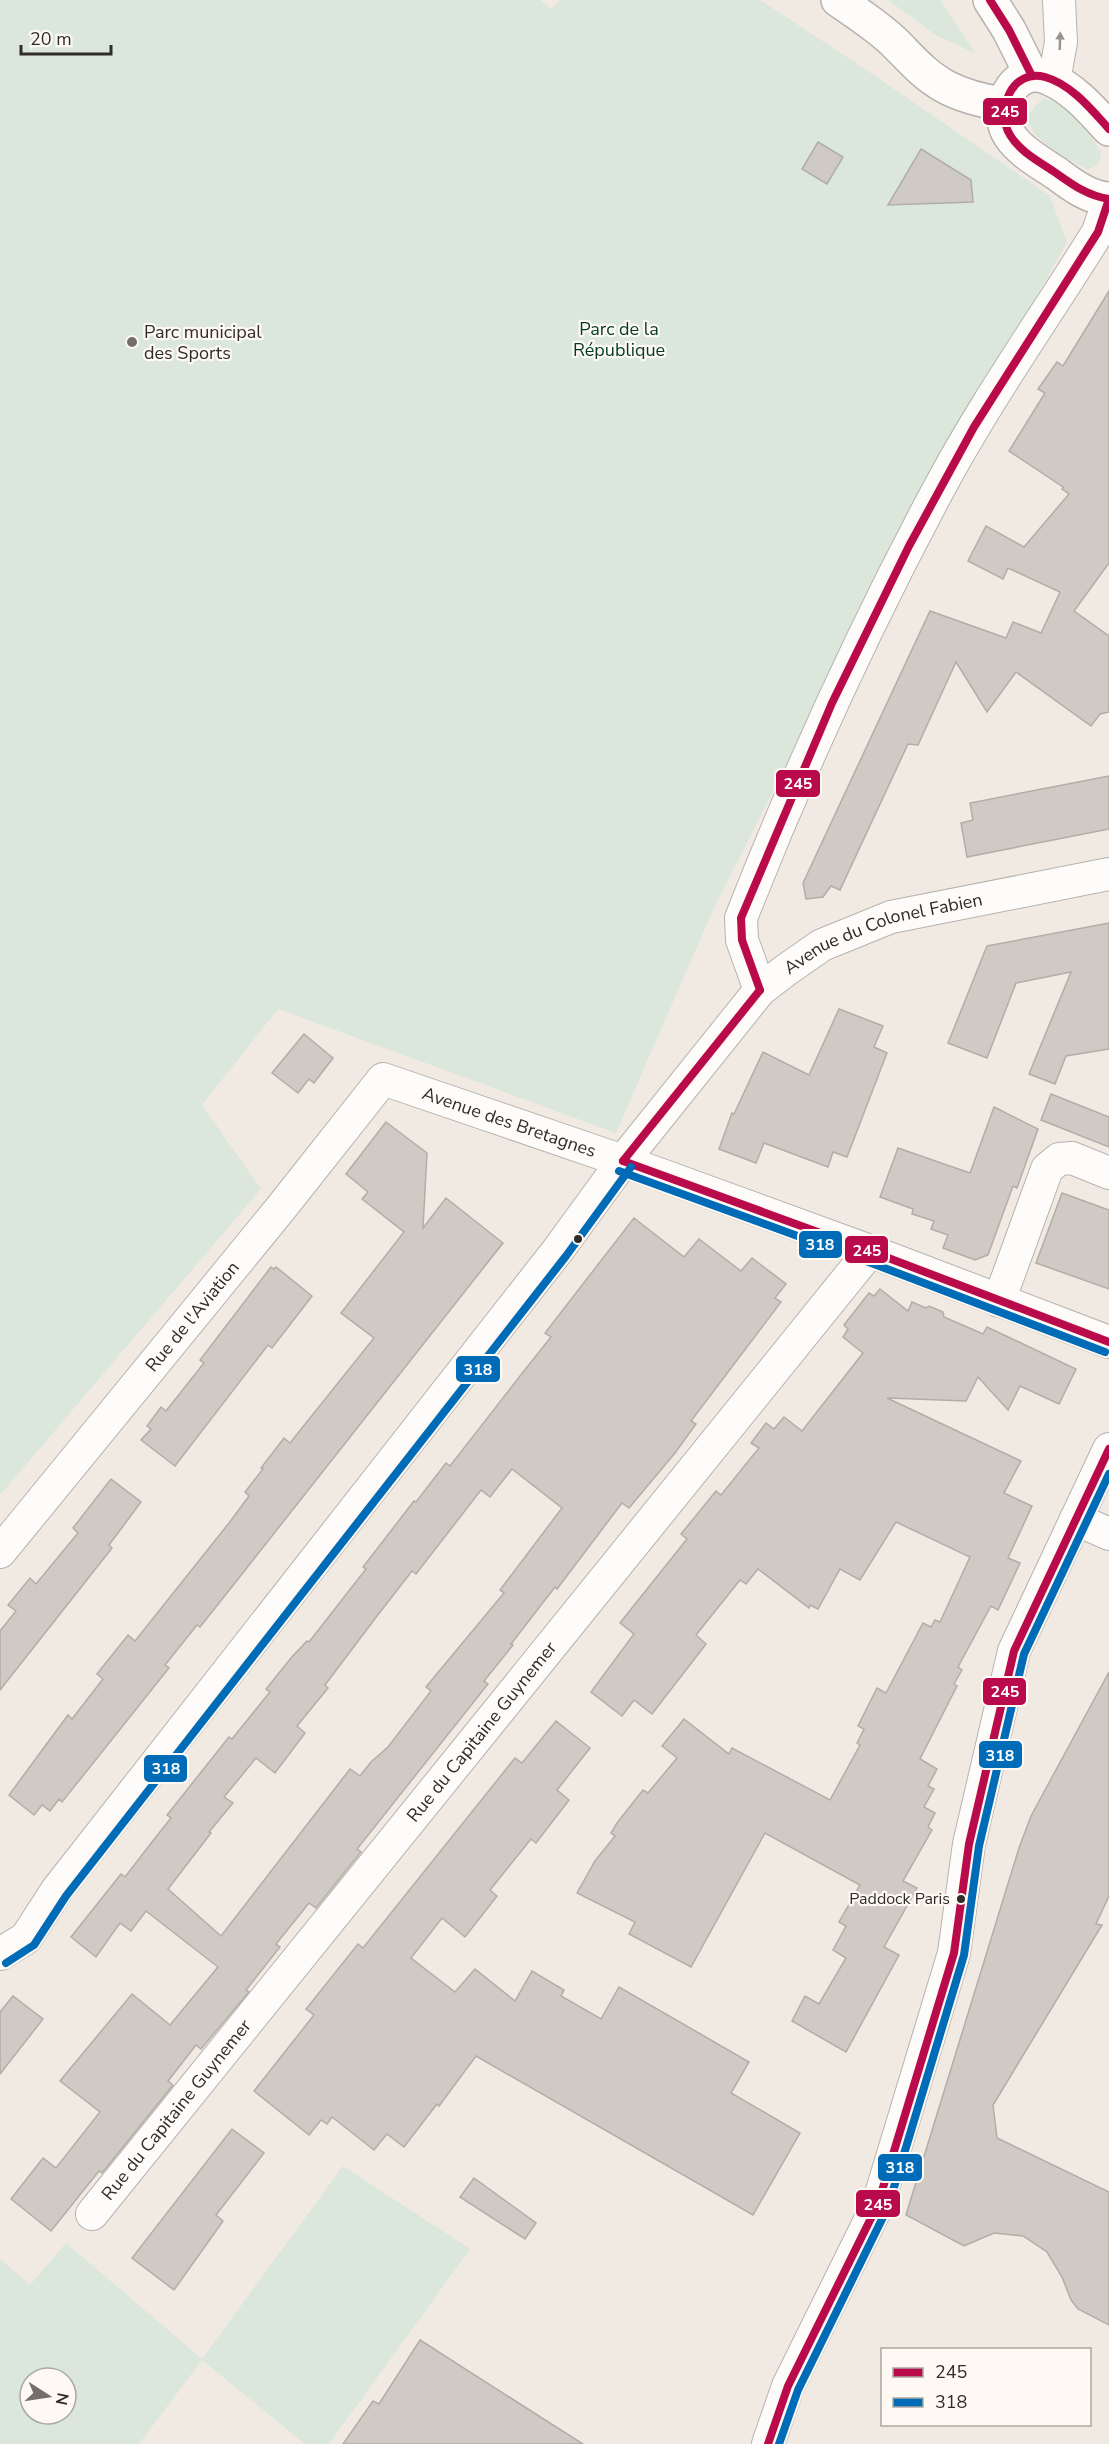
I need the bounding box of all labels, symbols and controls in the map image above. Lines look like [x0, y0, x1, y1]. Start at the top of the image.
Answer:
scale bar [21, 18, 111, 56]
text: 20 m [30, 27, 72, 51]
one-way arrow [1055, 31, 1064, 50]
line badge: 245 [982, 97, 1028, 126]
text: 245 [991, 101, 1019, 123]
park label: Parc de la République [573, 317, 665, 362]
place label: Parc municipal des Sports [144, 320, 262, 365]
marker: Parc municipal des Sports [125, 335, 139, 349]
line badge: 245 [775, 769, 821, 798]
text: 245 [784, 773, 812, 795]
street label: Avenue du Colonel Fabien [779, 887, 984, 980]
street label: Avenue des Bretagnes [419, 1081, 599, 1163]
line badge: 318 [798, 1230, 843, 1259]
unlabelled marker [572, 1233, 584, 1245]
text: 318 [806, 1234, 834, 1256]
line badge: 245 [844, 1235, 889, 1264]
text: 245 [853, 1240, 881, 1262]
street label: Rue de l'Aviation [140, 1256, 245, 1377]
line badge: 318 [455, 1355, 501, 1383]
text: 318 [464, 1359, 492, 1381]
street label: Rue du Capitaine Guynemer [401, 1636, 562, 1827]
line badge: 245 [982, 1677, 1027, 1706]
text: 245 [991, 1681, 1019, 1703]
line badge: 318 [978, 1740, 1023, 1769]
text: 318 [986, 1745, 1014, 1767]
line badge: 318 [143, 1754, 188, 1783]
text: 318 [152, 1758, 180, 1780]
place label: Paddock Paris [849, 1888, 950, 1910]
marker: Paddock Paris [955, 1893, 967, 1905]
street label: Rue du Capitaine Guynemer [96, 2014, 257, 2205]
line badge: 318 [877, 2153, 923, 2182]
text: 318 [886, 2157, 914, 2179]
line badge: 245 [855, 2189, 901, 2218]
text: 245 [864, 2194, 892, 2216]
legend [881, 2348, 1091, 2426]
text: 245 [935, 2360, 967, 2384]
north arrow [18, 2366, 78, 2426]
text: 318 [935, 2390, 967, 2414]
text: N [50, 2391, 74, 2407]

